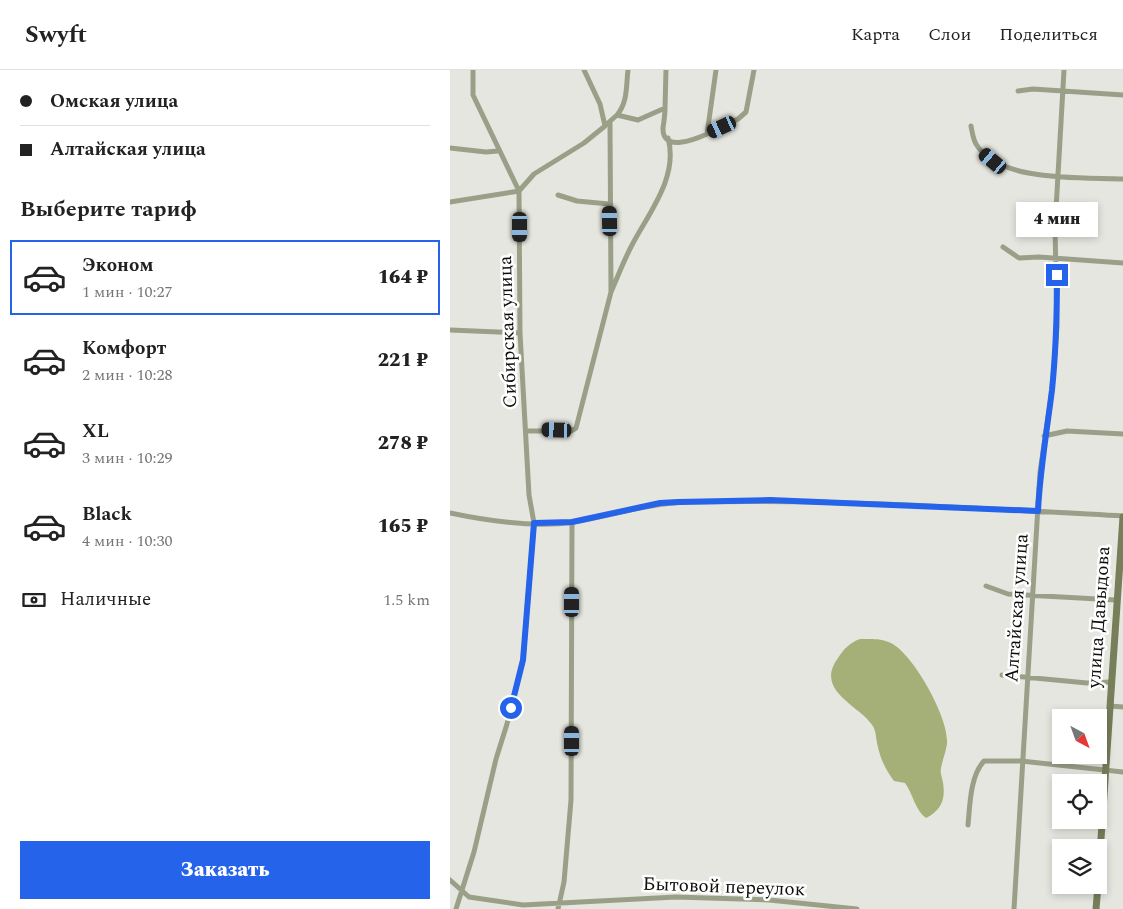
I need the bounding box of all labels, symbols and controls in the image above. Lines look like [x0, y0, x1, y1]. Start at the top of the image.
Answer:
text: Swyft [25, 17, 87, 53]
text: Карта [851, 21, 900, 48]
text: Слои [928, 21, 971, 48]
text: Поделиться [999, 21, 1098, 48]
text: Омская улица [50, 87, 178, 116]
car [705, 114, 738, 140]
text: Алтайская улица [50, 135, 206, 164]
car [976, 146, 1009, 176]
text: Выберите тариф [20, 193, 197, 226]
callout: 4 мин [1016, 202, 1098, 238]
car [602, 206, 617, 236]
text: 4 мин [1034, 207, 1080, 231]
car [512, 212, 527, 242]
text: Эконом [82, 251, 153, 280]
icon: car [22, 255, 67, 300]
street label: Сибирская улица [491, 255, 525, 409]
text: 164 ₽ [378, 263, 428, 292]
route end [1046, 264, 1068, 286]
text: 1 мин · 10:27 [82, 280, 172, 304]
text: Комфорт [82, 334, 166, 363]
icon: car [22, 338, 67, 383]
text: 221 ₽ [378, 346, 428, 375]
text: 2 мин · 10:28 [82, 363, 172, 387]
text: XL [82, 417, 109, 446]
icon: car [22, 421, 67, 466]
car [541, 422, 572, 438]
text: 278 ₽ [378, 429, 428, 458]
text: 3 мин · 10:29 [82, 446, 172, 470]
text: Black [82, 500, 132, 529]
icon: car [22, 504, 67, 549]
text: 165 ₽ [378, 512, 428, 541]
text: 4 мин · 10:30 [82, 529, 172, 553]
street label: Алтайская улица [997, 532, 1037, 683]
street label: улица Давыдова [1080, 544, 1118, 690]
text: Наличные [60, 585, 151, 614]
icon: cash [20, 586, 48, 614]
car [564, 587, 579, 617]
text: 1.5 km [383, 588, 430, 612]
route start [500, 697, 522, 719]
north arrow [1052, 709, 1108, 764]
map controls [1052, 709, 1107, 894]
car [564, 726, 579, 756]
button: locate [1052, 774, 1107, 829]
button: layers [1052, 839, 1107, 894]
button: Заказать [20, 841, 430, 899]
street label: Бытовой переулок [642, 870, 806, 904]

